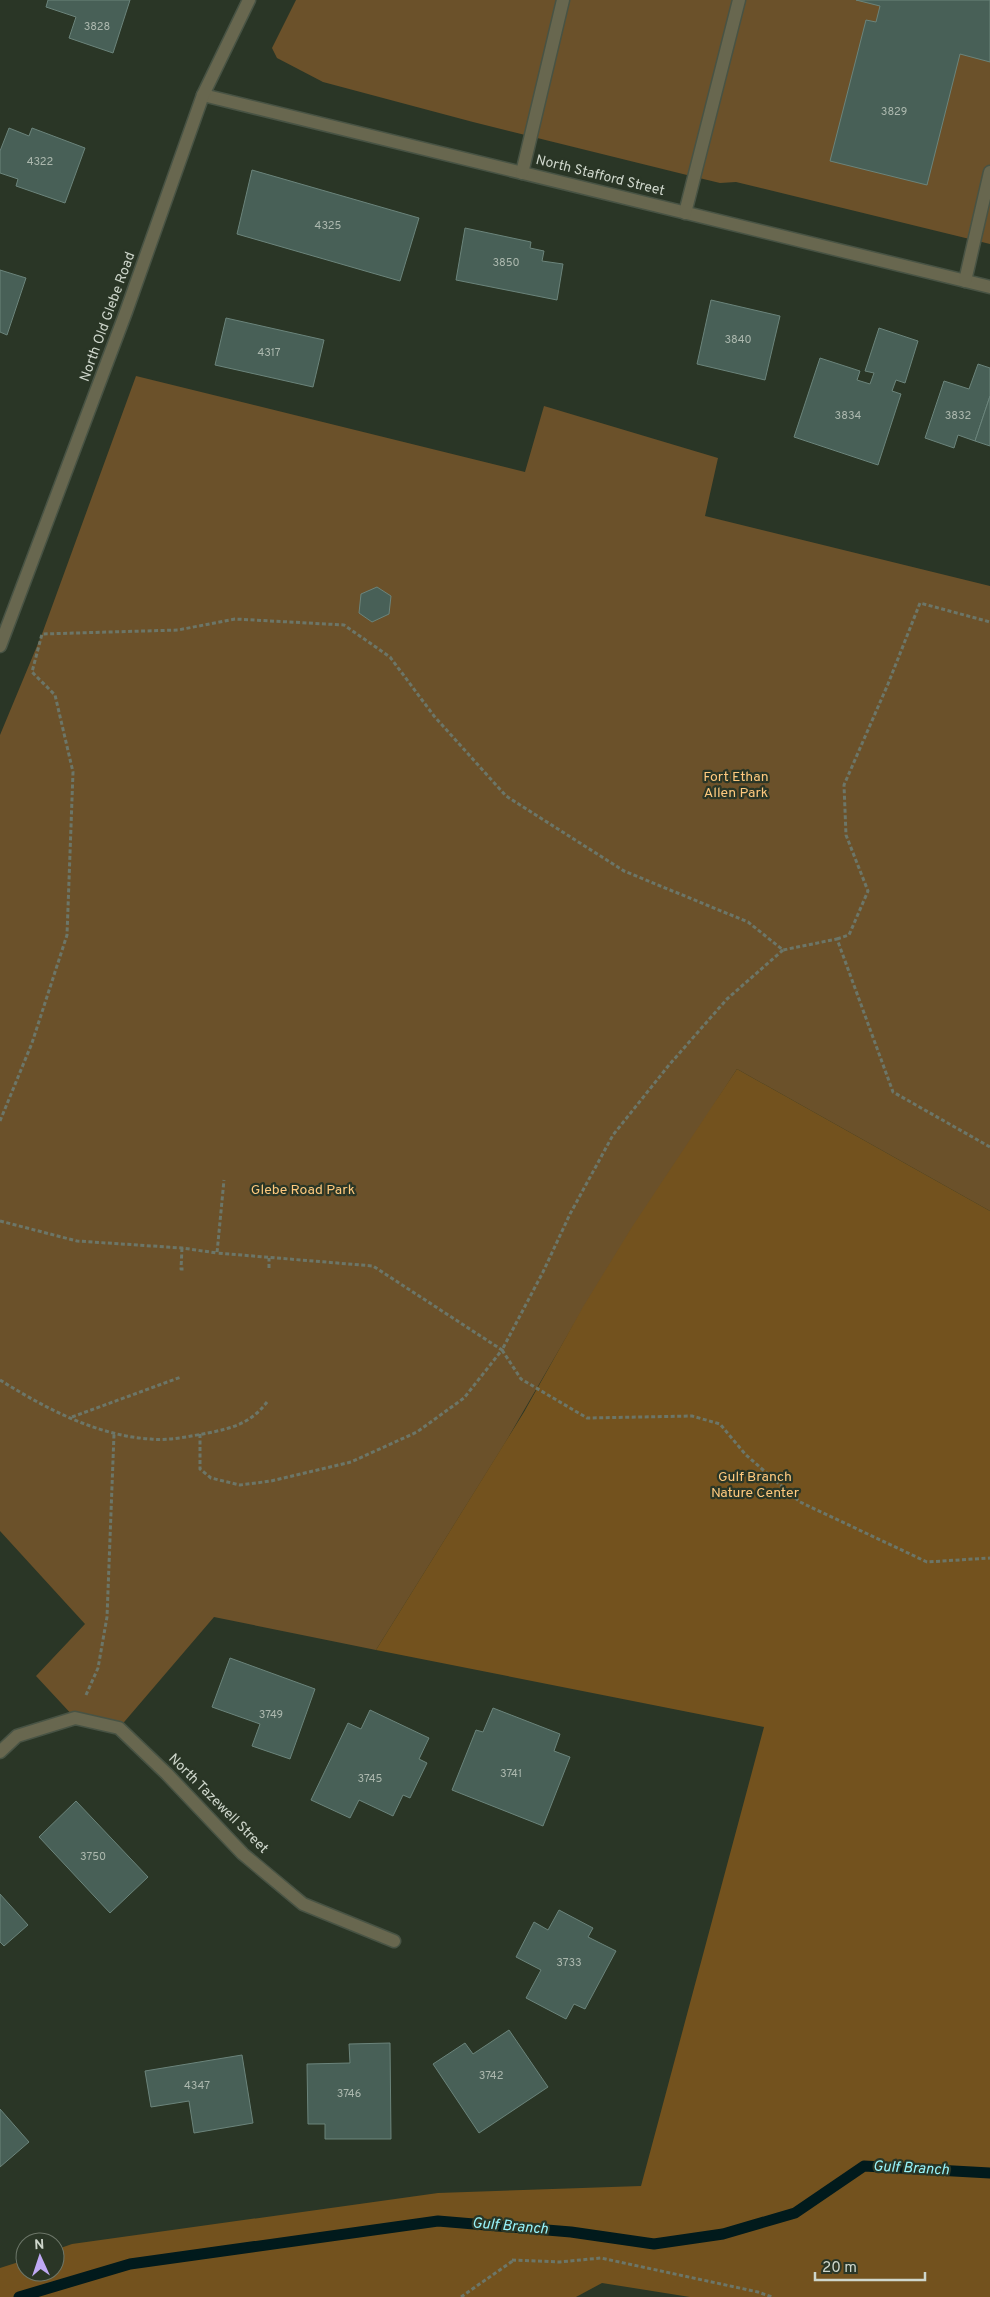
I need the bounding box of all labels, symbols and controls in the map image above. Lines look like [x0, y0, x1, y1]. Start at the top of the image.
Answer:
house number: 3828 [84, 20, 110, 34]
house number: 3829 [881, 105, 907, 119]
street label: North Stafford Street [534, 152, 666, 200]
house number: 4322 [27, 155, 53, 169]
house number: 4325 [315, 219, 342, 233]
street label: North Old Glebe Road [77, 250, 139, 384]
house number: 3850 [492, 256, 520, 270]
house number: 3840 [724, 333, 752, 347]
house number: 4317 [257, 346, 281, 360]
house number: 3834 [835, 409, 862, 423]
house number: 3832 [945, 409, 971, 423]
park label: Fort Ethan Allen Park [703, 769, 769, 802]
park label: Glebe Road Park [251, 1182, 355, 1199]
park label: Gulf Branch Nature Center [711, 1469, 800, 1502]
house number: 3749 [259, 1708, 283, 1722]
street label: North Tazewell Street [164, 1750, 272, 1858]
house number: 3741 [500, 1767, 522, 1781]
house number: 3745 [358, 1772, 383, 1786]
house number: 3750 [80, 1850, 106, 1864]
house number: 3733 [556, 1956, 582, 1970]
house number: 3742 [479, 2069, 503, 2083]
house number: 4347 [184, 2079, 210, 2093]
house number: 3746 [337, 2087, 361, 2101]
water label: Gulf Branch [872, 2158, 950, 2180]
water label: Gulf Branch [471, 2214, 549, 2240]
north arrow [15, 2232, 65, 2282]
text: N [34, 2237, 45, 2254]
scale bar [815, 2250, 925, 2282]
text: 20 m [822, 2259, 857, 2278]

